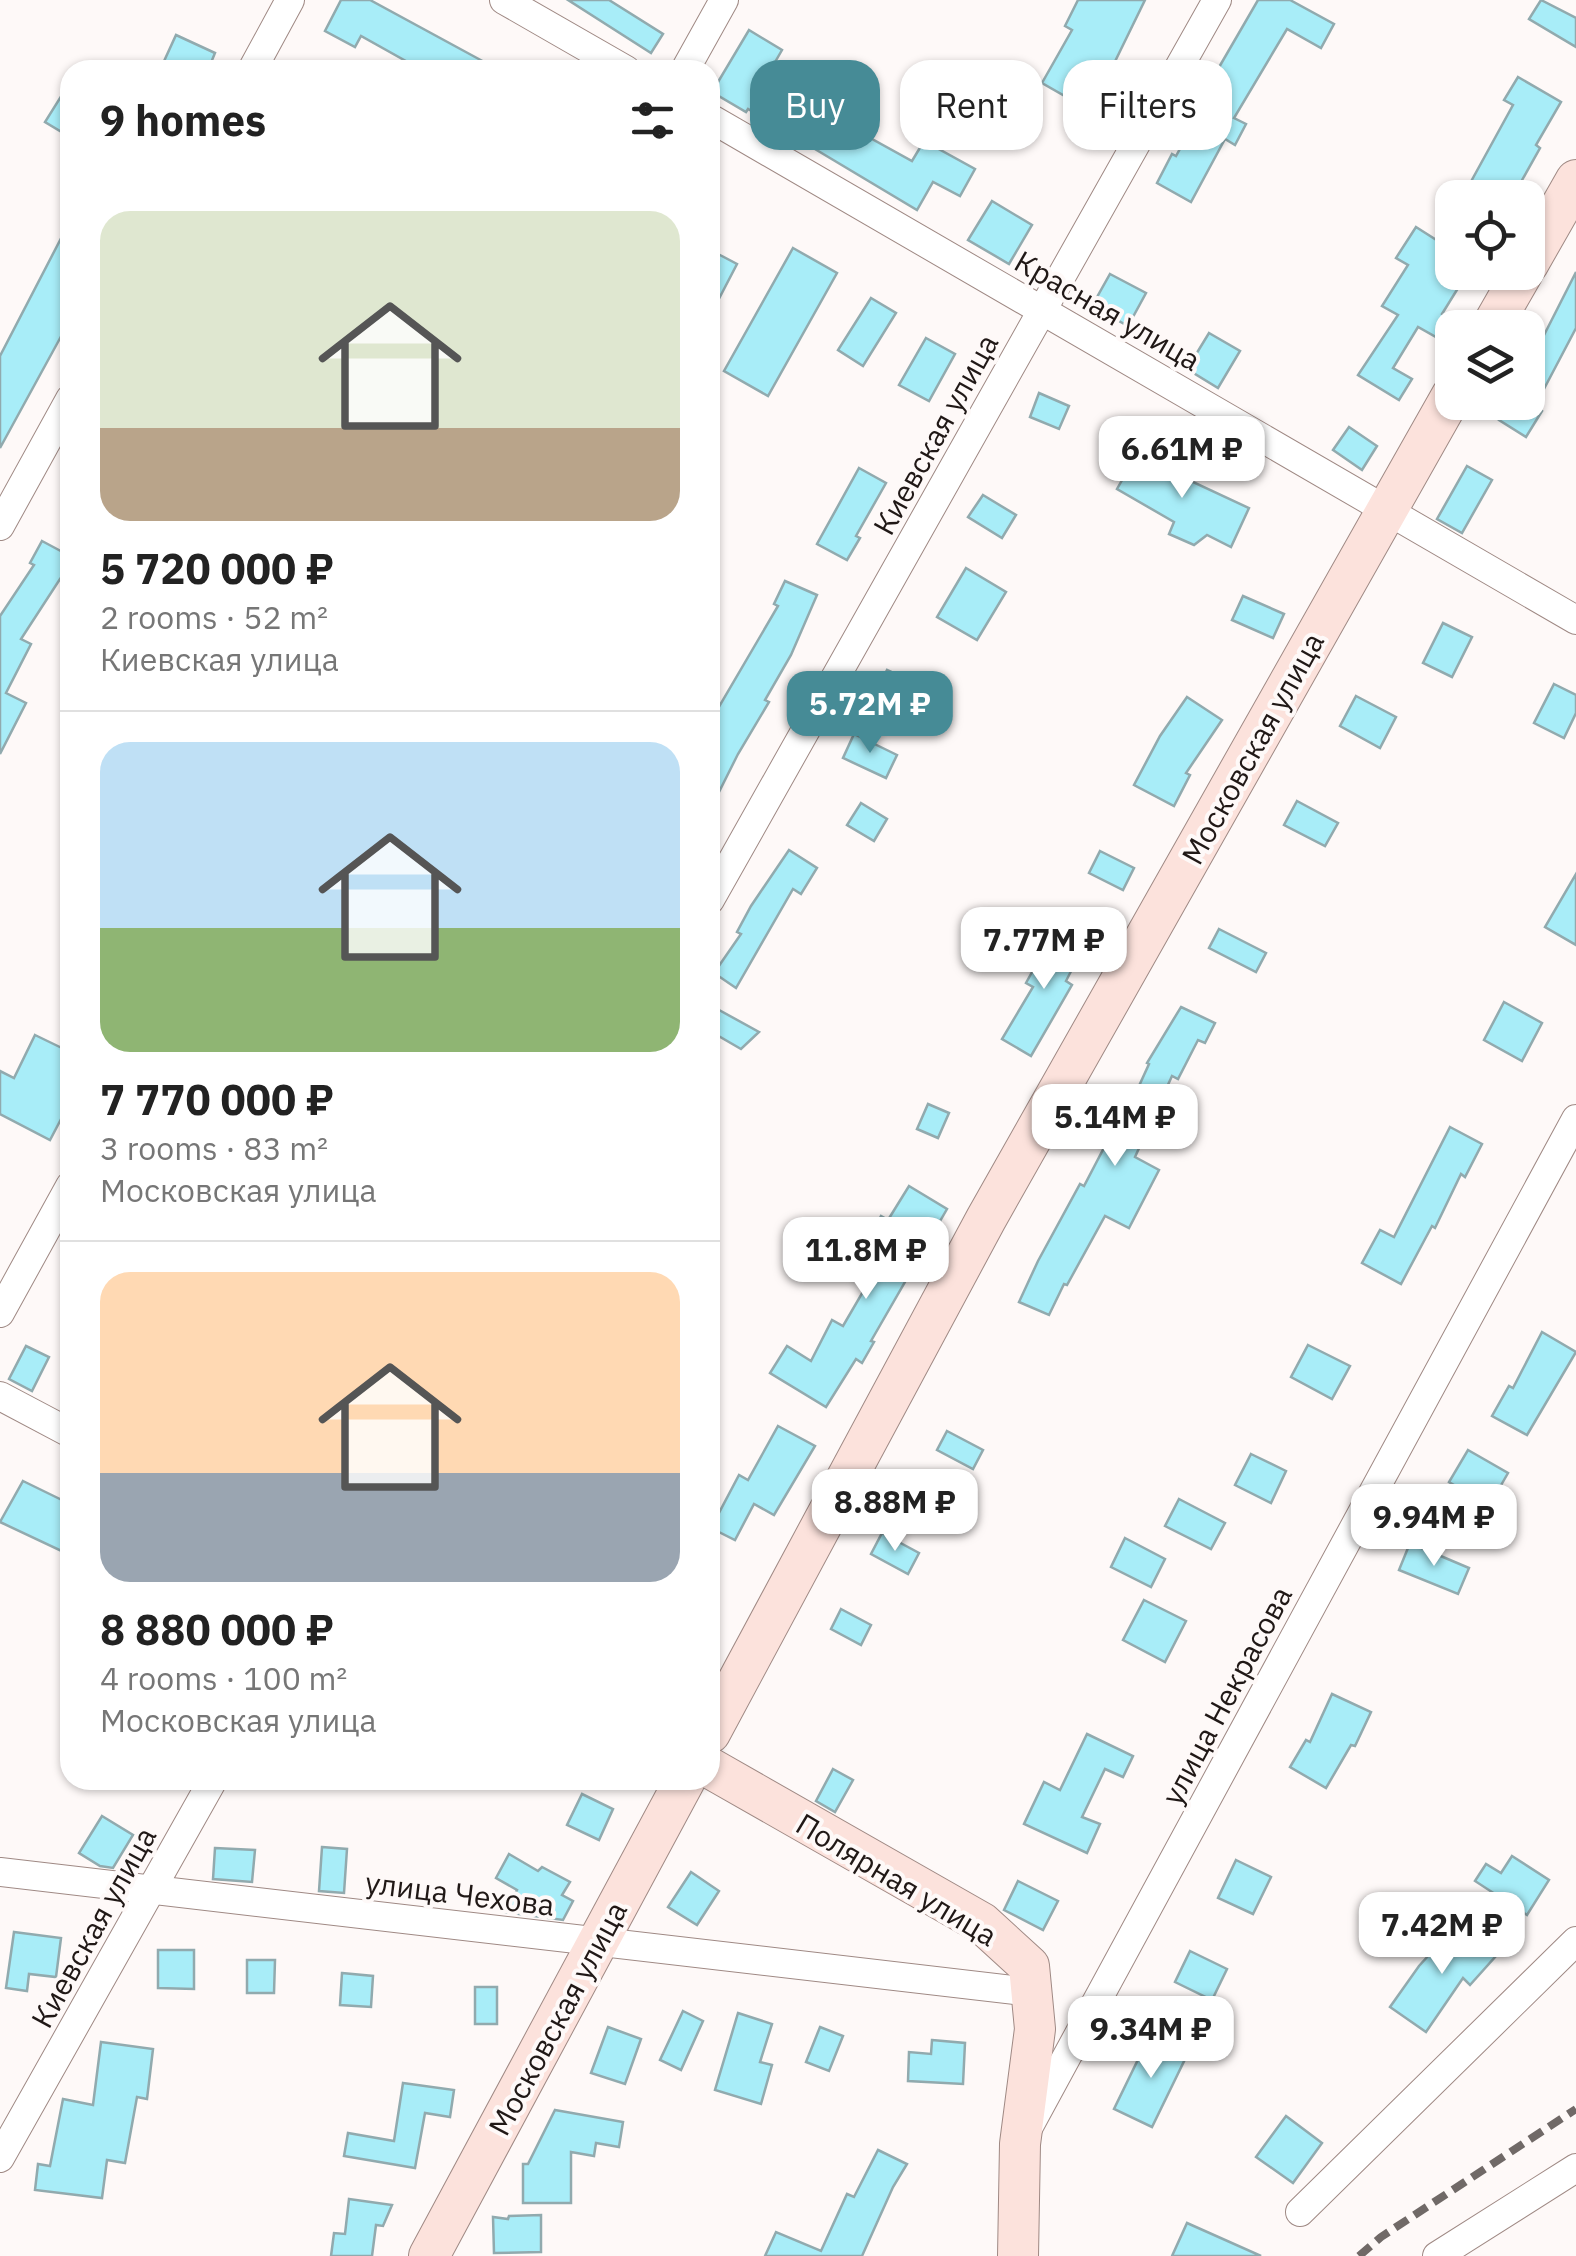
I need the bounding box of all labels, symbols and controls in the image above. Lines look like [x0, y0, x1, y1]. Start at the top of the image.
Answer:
chip: Buy [750, 60, 880, 150]
chip: Rent [900, 60, 1043, 150]
chip: Filters [1063, 60, 1232, 150]
text: 9 homes [100, 93, 266, 148]
icon: filters [625, 93, 680, 148]
map controls [1435, 180, 1545, 420]
button: locate [1435, 180, 1545, 290]
street label: Красная улица [1008, 241, 1208, 379]
icon: home [300, 276, 480, 456]
button: layers [1435, 310, 1545, 420]
street label: Киевская улица [864, 327, 1006, 541]
pin: 6.61M ₽ [1090, 416, 1274, 501]
text: 6.61M ₽ [1121, 427, 1243, 469]
text: 5 720 000 ₽ [100, 541, 334, 596]
text: 2 rooms · 52 m² [100, 596, 328, 638]
street label: Московская улица [1172, 625, 1332, 871]
text: Киевская улица [100, 638, 339, 680]
pin: 5.72M ₽ [778, 671, 962, 756]
text: 5.72M ₽ [809, 682, 931, 724]
icon: home [300, 807, 480, 987]
pin: 7.77M ₽ [952, 907, 1136, 992]
text: 7.77M ₽ [983, 918, 1105, 960]
text: 7 770 000 ₽ [100, 1072, 334, 1127]
pin: 5.14M ₽ [1023, 1084, 1207, 1169]
text: 5.14M ₽ [1054, 1095, 1176, 1137]
text: 3 rooms · 83 m² [100, 1127, 328, 1169]
text: Московская улица [100, 1169, 377, 1211]
pin: 11.8M ₽ [774, 1217, 958, 1302]
text: 11.8M ₽ [805, 1228, 927, 1270]
icon: home [300, 1337, 480, 1517]
pin: 8.88M ₽ [803, 1469, 987, 1554]
text: 8.88M ₽ [834, 1480, 956, 1522]
pin: 9.94M ₽ [1342, 1484, 1526, 1569]
text: 9.94M ₽ [1373, 1495, 1495, 1537]
street label: улица Некрасова [1152, 1579, 1300, 1811]
text: 8 880 000 ₽ [100, 1602, 334, 1657]
text: 4 rooms · 100 m² [100, 1657, 347, 1699]
text: Московская улица [100, 1699, 377, 1741]
street label: Полярная улица [789, 1804, 1005, 1954]
street label: Киевская улица [22, 1820, 164, 2034]
street label: улица Чехова [363, 1862, 557, 1924]
pin: 7.42M ₽ [1350, 1892, 1534, 1977]
street label: Московская улица [479, 1894, 635, 2142]
text: 7.42M ₽ [1381, 1903, 1503, 1945]
pin: 9.34M ₽ [1059, 1996, 1243, 2081]
text: 9.34M ₽ [1090, 2007, 1212, 2049]

